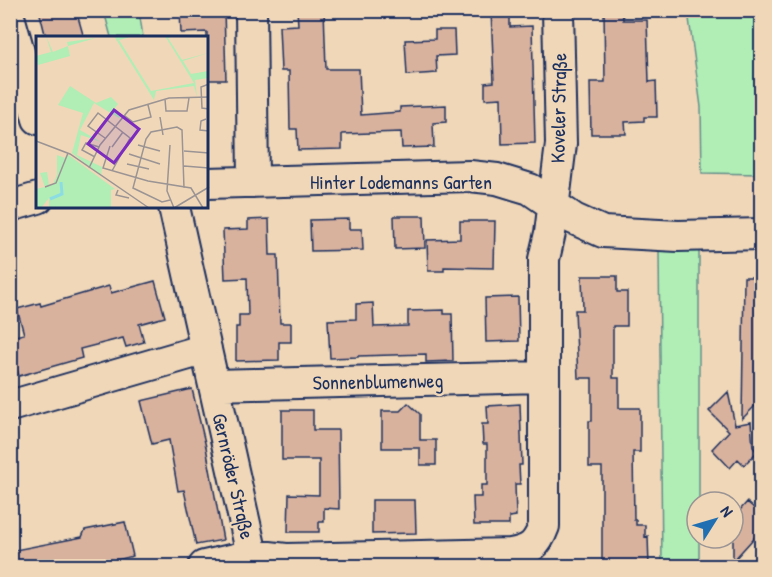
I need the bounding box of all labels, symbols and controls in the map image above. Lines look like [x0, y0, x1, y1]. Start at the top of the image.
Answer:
inset map [36, 36, 208, 208]
street label: Koveler Straße [544, 53, 572, 163]
street label: Hinter Lodemanns Garten [310, 168, 492, 195]
street label: Sonnenblumenweg [312, 366, 444, 396]
street label: Gernröder Straße [206, 410, 262, 542]
north arrow [685, 490, 745, 550]
text: N [716, 501, 739, 521]

